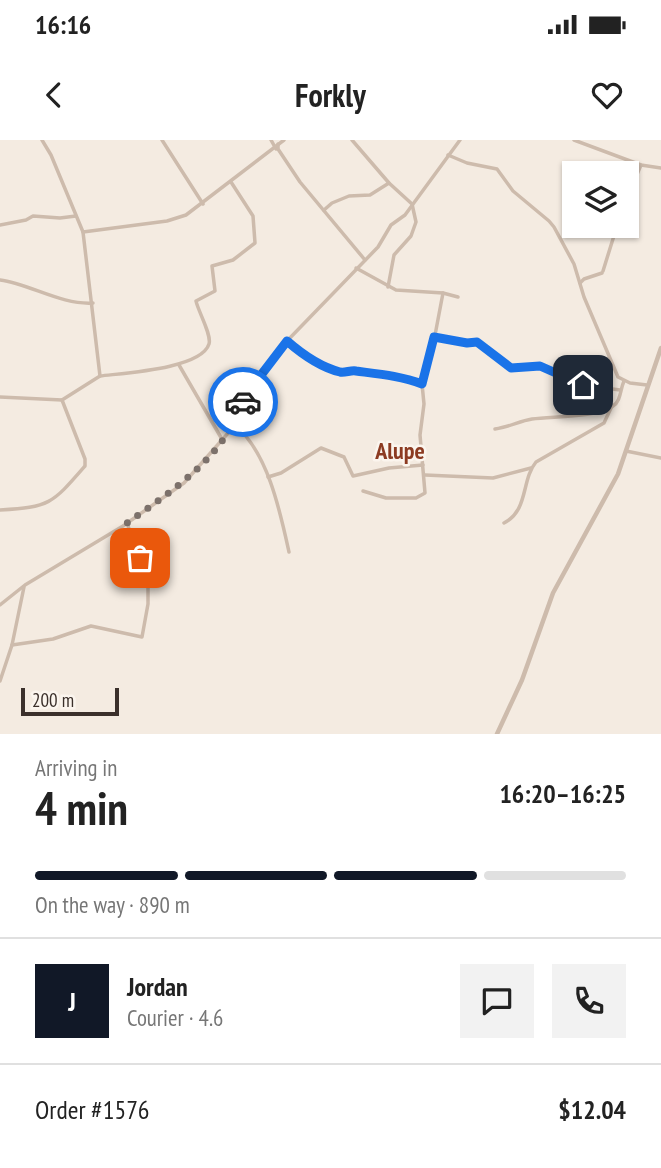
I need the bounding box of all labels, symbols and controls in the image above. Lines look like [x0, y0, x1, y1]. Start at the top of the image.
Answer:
text: 16:16 [35, 8, 91, 41]
text: Forkly [295, 74, 366, 116]
icon: back [35, 76, 73, 114]
icon: heart [588, 76, 626, 114]
map controls [562, 161, 639, 238]
button: layers [562, 161, 639, 238]
pin [553, 355, 613, 415]
icon: home [564, 366, 602, 404]
courier [208, 367, 278, 437]
icon: car [224, 383, 262, 421]
district label: Alupe [374, 435, 425, 466]
pin [110, 528, 170, 588]
icon: bag [121, 539, 159, 577]
scale bar [21, 685, 119, 717]
text: 200 m [32, 688, 74, 712]
text: Arriving in [35, 753, 117, 782]
text: 16:20–16:25 [499, 777, 626, 810]
text: 4 min [35, 778, 128, 838]
text: On the way · 890 m [35, 890, 190, 919]
button: chat [460, 964, 534, 1038]
button: phone [552, 964, 626, 1038]
text: Jordan [127, 970, 188, 1003]
text: J [68, 985, 76, 1018]
text: Courier · 4.6 [127, 1003, 223, 1032]
text: Order #1576 [35, 1093, 150, 1126]
text: $12.04 [558, 1093, 626, 1126]

